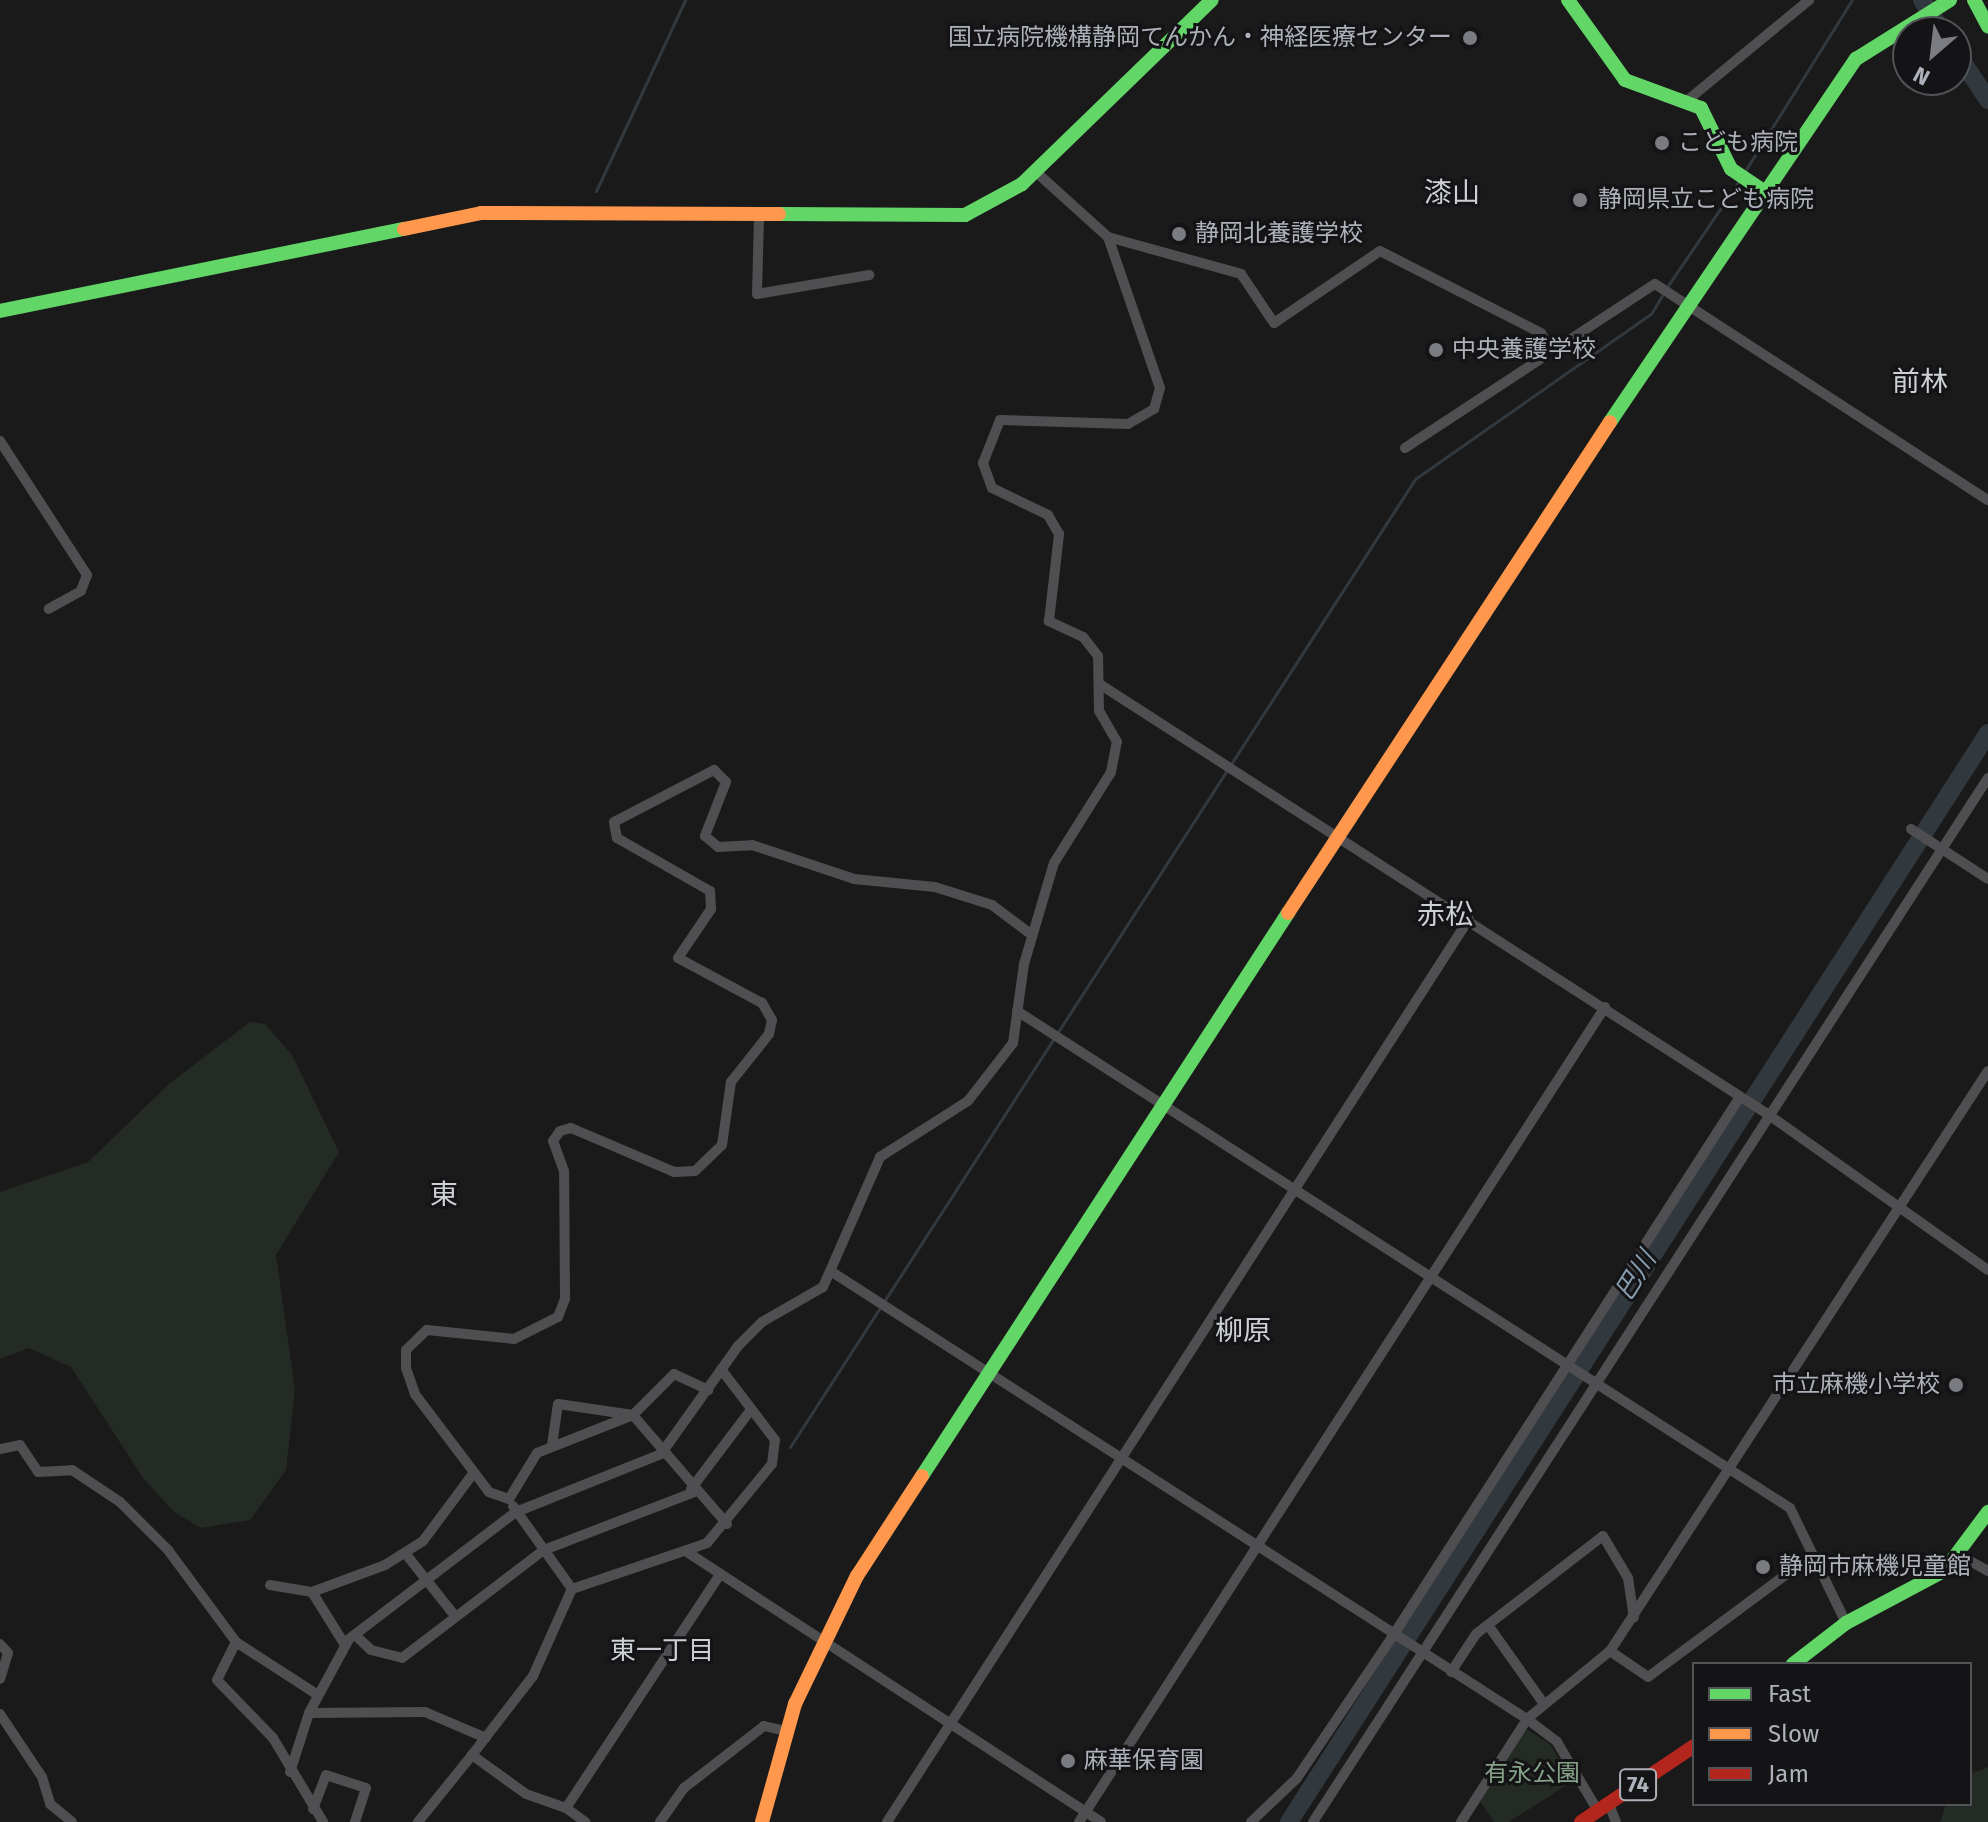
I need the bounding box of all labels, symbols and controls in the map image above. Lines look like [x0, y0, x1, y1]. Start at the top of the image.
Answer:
north arrow [1892, 16, 1972, 96]
place label: 国立病院機構静岡てんかん・神経医療センター [948, 24, 1452, 52]
marker: 国立病院機構静岡てんかん・神経医療センター [1459, 27, 1481, 49]
text: N [1909, 61, 1934, 91]
place label: こども病院 [1678, 129, 1798, 157]
marker: こども病院 [1653, 134, 1671, 152]
district label: 漆山 [1424, 176, 1480, 210]
place label: 静岡県立こども病院 [1598, 186, 1814, 214]
marker: 静岡県立こども病院 [1569, 189, 1591, 211]
place label: 静岡北養護学校 [1195, 220, 1363, 248]
marker: 静岡北養護学校 [1170, 225, 1188, 243]
place label: 中央養護学校 [1452, 336, 1596, 364]
marker: 中央養護学校 [1427, 341, 1445, 359]
district label: 前林 [1892, 365, 1948, 399]
district label: 赤松 [1417, 898, 1473, 932]
district label: 東 [430, 1178, 458, 1212]
water label: 巴川 [1609, 1246, 1663, 1306]
district label: 柳原 [1215, 1314, 1271, 1348]
place label: 市立麻機小学校 [1772, 1371, 1940, 1399]
marker: 市立麻機小学校 [1947, 1376, 1965, 1394]
place label: 静岡市麻機児童館 [1779, 1553, 1971, 1581]
marker: 静岡市麻機児童館 [1754, 1558, 1772, 1576]
district label: 東一丁目 [610, 1635, 714, 1667]
legend [1692, 1662, 1972, 1806]
text: Fast [1768, 1680, 1811, 1708]
text: Slow [1768, 1720, 1819, 1748]
place label: 麻華保育園 [1084, 1747, 1204, 1775]
marker: 麻華保育園 [1059, 1752, 1077, 1770]
park label: 有永公園 [1484, 1760, 1580, 1788]
text: Jam [1768, 1760, 1809, 1788]
road number: 74 [1618, 1767, 1658, 1803]

